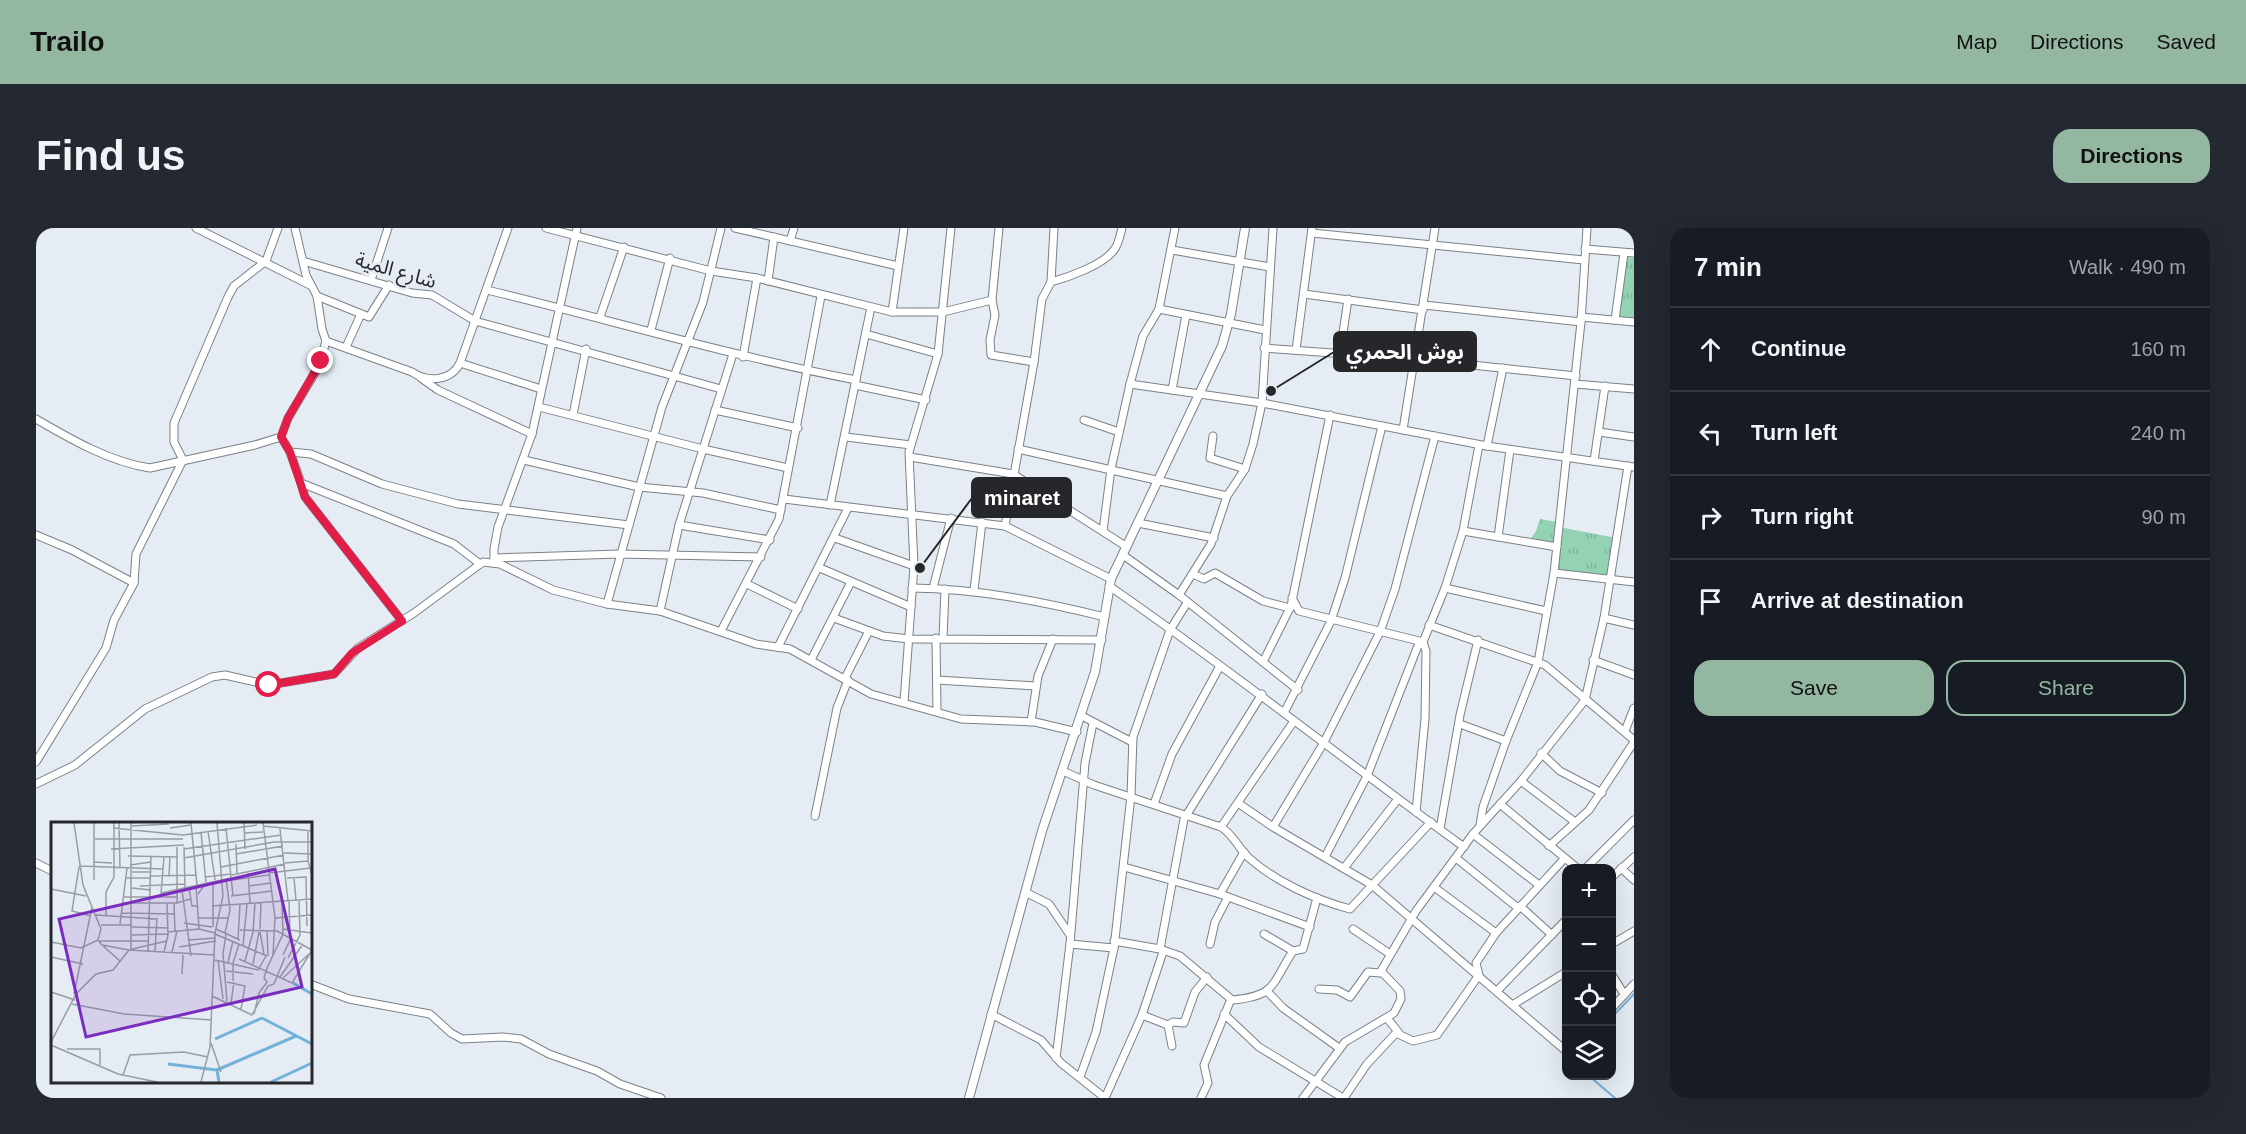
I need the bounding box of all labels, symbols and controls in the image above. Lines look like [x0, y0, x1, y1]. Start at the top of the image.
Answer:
text: Trailo [30, 26, 105, 57]
text: Map [1956, 30, 1997, 53]
text: Directions [2030, 30, 2123, 53]
text: Saved [2156, 30, 2216, 53]
button: Directions [2053, 129, 2210, 183]
text: Find us [36, 132, 185, 179]
street label: شارع المية [352, 248, 439, 296]
text: 7 min [1694, 252, 1762, 282]
text: Walk · 490 m [2069, 256, 2186, 278]
callout: بوش الحمري [1334, 332, 1476, 371]
icon: ahead [1694, 333, 1727, 366]
text: Continue [1751, 336, 1846, 361]
text: 160 m [2130, 338, 2186, 360]
text: بوش الحمري [1346, 340, 1464, 369]
route end [307, 347, 333, 373]
icon: left [1694, 417, 1727, 450]
text: Turn left [1751, 420, 1837, 445]
text: 240 m [2130, 422, 2186, 444]
callout: minaret [972, 478, 1071, 517]
text: minaret [984, 486, 1060, 509]
icon: right [1694, 501, 1727, 534]
text: Turn right [1751, 504, 1853, 529]
text: 90 m [2142, 506, 2186, 528]
icon: arrive [1694, 585, 1727, 618]
text: Arrive at destination [1751, 588, 1964, 613]
button: Save [1694, 660, 1934, 716]
button: Share [1946, 660, 2186, 716]
route start [255, 671, 281, 697]
inset map [51, 822, 312, 1083]
map controls [1562, 864, 1616, 1080]
button: + [1562, 864, 1616, 918]
button: − [1562, 918, 1616, 972]
button: locate [1562, 972, 1616, 1026]
button: layers [1562, 1026, 1616, 1080]

